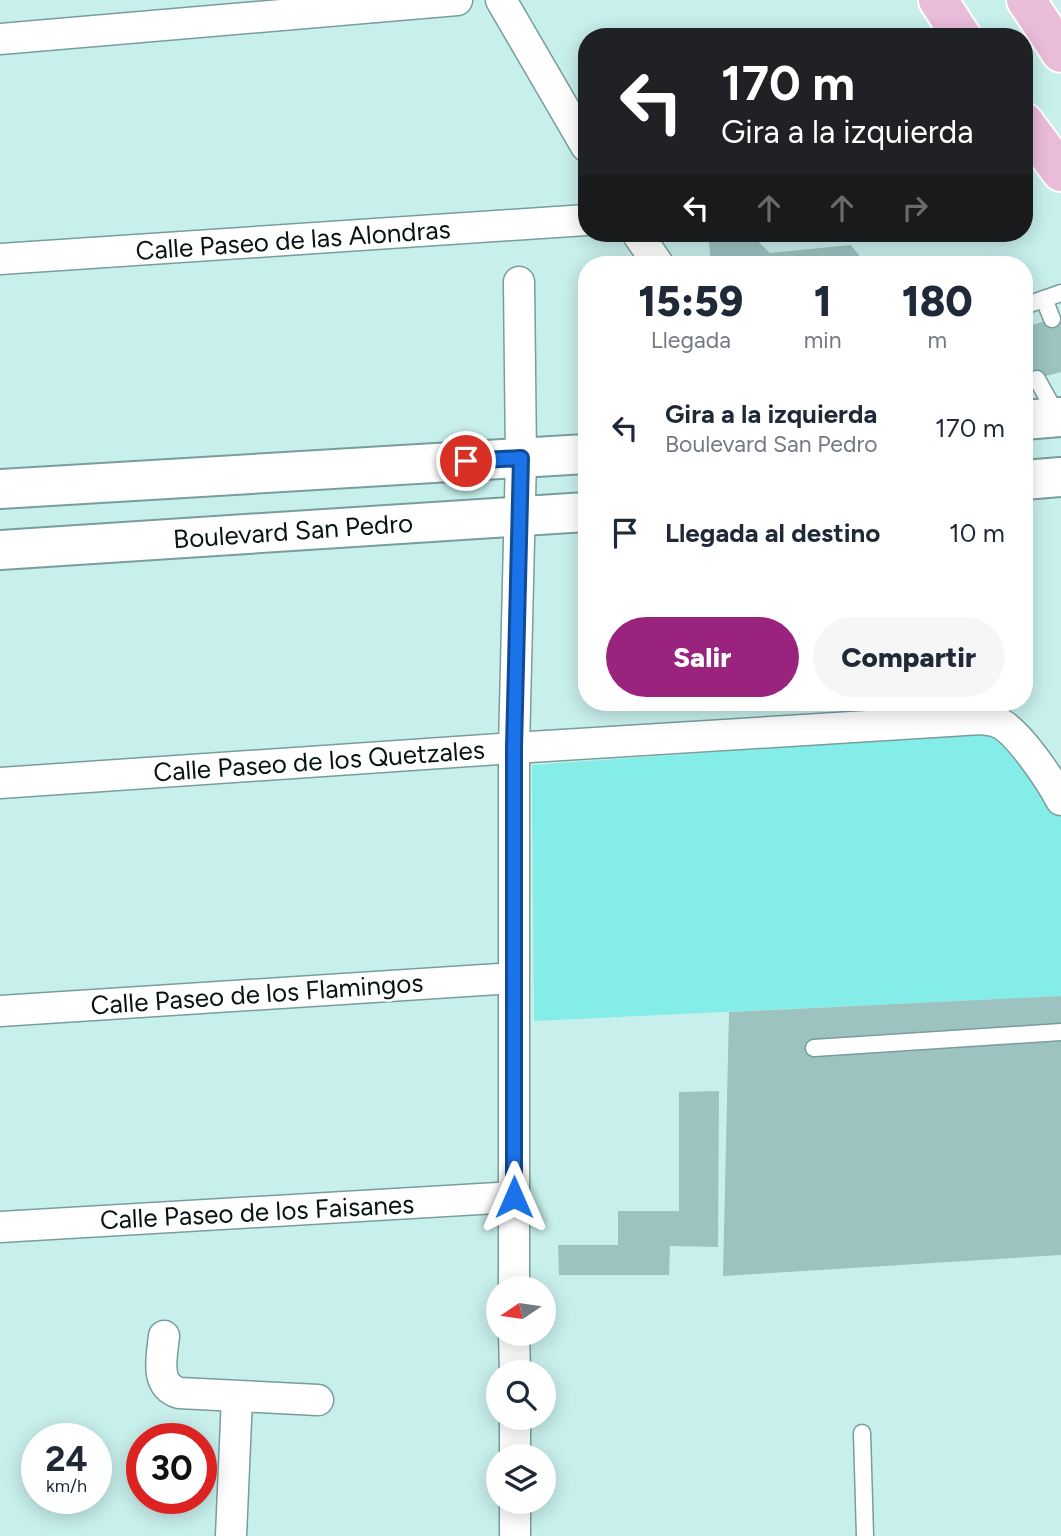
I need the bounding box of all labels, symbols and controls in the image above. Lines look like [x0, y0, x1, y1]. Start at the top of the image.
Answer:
text: 170 m [721, 53, 855, 112]
icon: left [606, 56, 697, 147]
text: Gira a la izquierda [721, 113, 974, 151]
icon: left [677, 189, 715, 227]
icon: ahead [750, 189, 788, 227]
icon: ahead [823, 189, 861, 227]
icon: right [896, 189, 934, 227]
street label: Calle Paseo de las Alondras [134, 213, 452, 267]
text: 15:59 [638, 276, 743, 327]
text: 1 [814, 276, 832, 327]
text: 180 [902, 276, 973, 327]
text: Llegada [651, 326, 731, 354]
text: min [804, 326, 841, 354]
text: m [927, 326, 947, 354]
text: Gira a la izquierda [665, 398, 877, 430]
icon: left [606, 409, 644, 447]
text: 170 m [935, 412, 1005, 444]
text: Boulevard San Pedro [665, 430, 878, 458]
pin [436, 431, 496, 491]
icon: arrive [447, 442, 485, 480]
street label: Boulevard San Pedro [172, 507, 414, 555]
icon: arrive [606, 514, 644, 552]
text: Llegada al destino [665, 517, 880, 549]
text: 10 m [949, 517, 1005, 549]
button: Salir [606, 617, 799, 697]
button: Compartir [813, 617, 1005, 697]
street label: Calle Paseo de los Quetzales [152, 733, 486, 789]
street label: Calle Paseo de los Flamingos [90, 966, 424, 1022]
position arrow [477, 1160, 551, 1234]
street label: Calle Paseo de los Faisanes [99, 1188, 415, 1236]
north arrow [486, 1276, 556, 1346]
map controls [486, 1276, 556, 1514]
button: search [486, 1360, 556, 1430]
speed limit sign: 30 [126, 1423, 217, 1514]
text: 24 [45, 1438, 88, 1480]
button: layers [486, 1444, 556, 1514]
text: km/h [46, 1475, 87, 1497]

